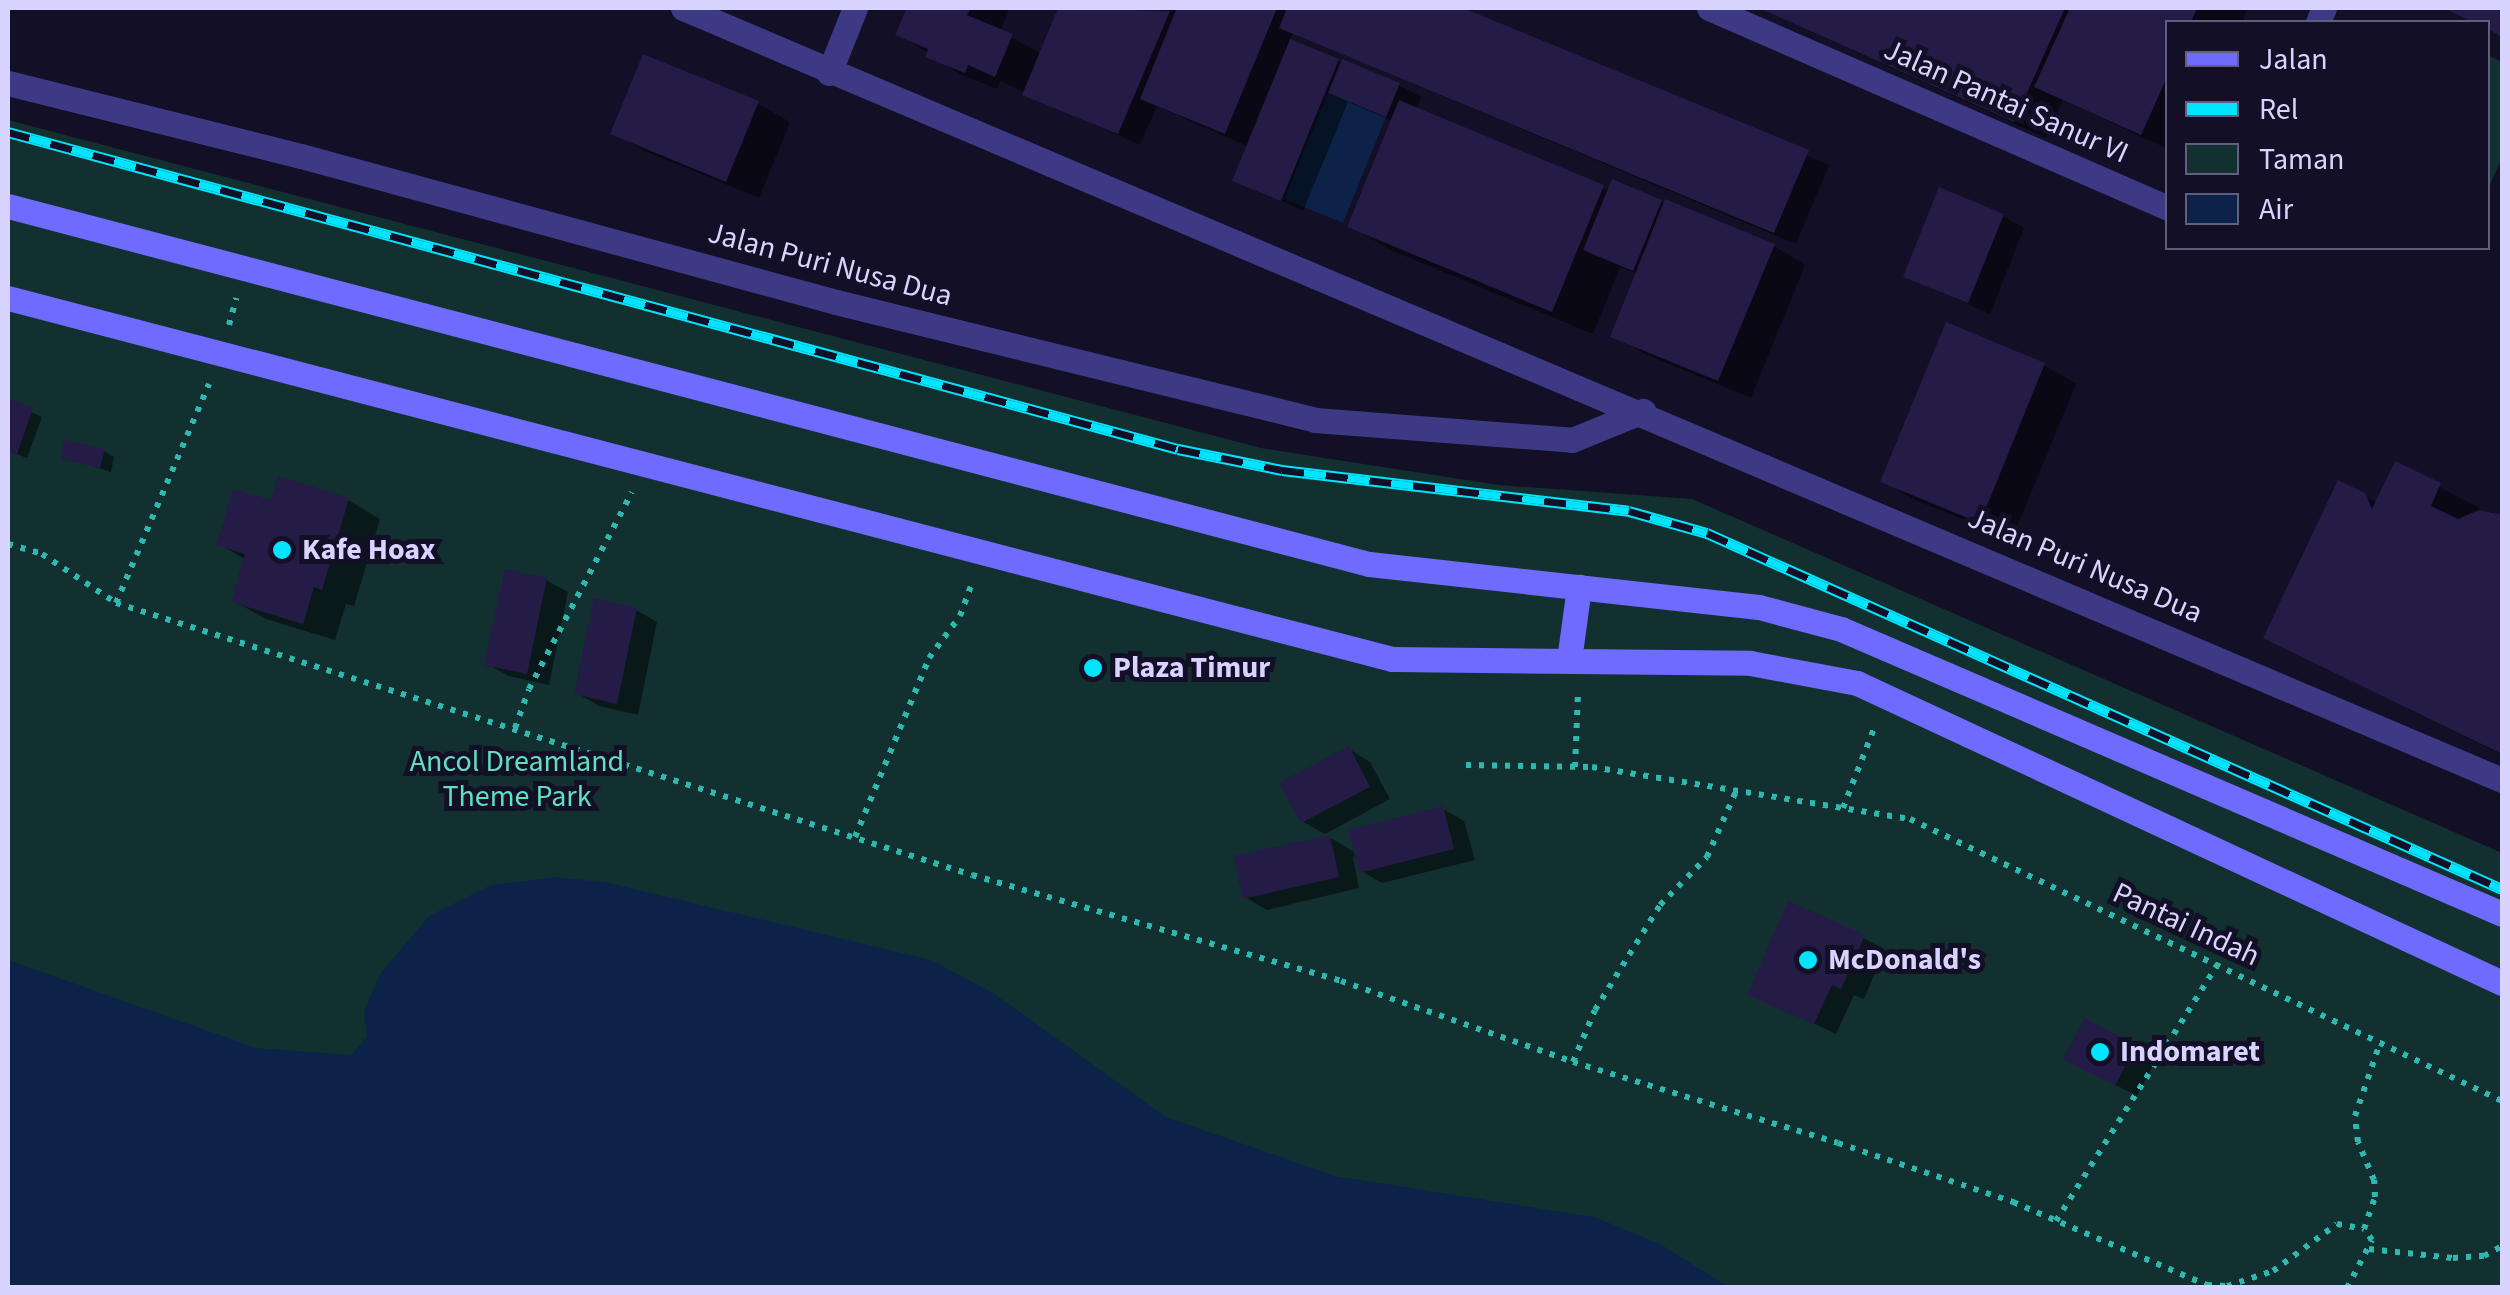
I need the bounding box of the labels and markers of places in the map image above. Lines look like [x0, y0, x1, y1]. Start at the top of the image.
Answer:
place label: Kafe Hoax [302, 532, 435, 568]
marker: Kafe Hoax [271, 539, 293, 561]
place label: Plaza Timur [1113, 650, 1270, 686]
marker: Plaza Timur [1082, 657, 1104, 679]
place label: McDonald's [1828, 942, 1981, 978]
marker: McDonald's [1797, 949, 1819, 971]
place label: Indomaret [2120, 1034, 2260, 1070]
marker: Indomaret [2089, 1041, 2111, 1063]

